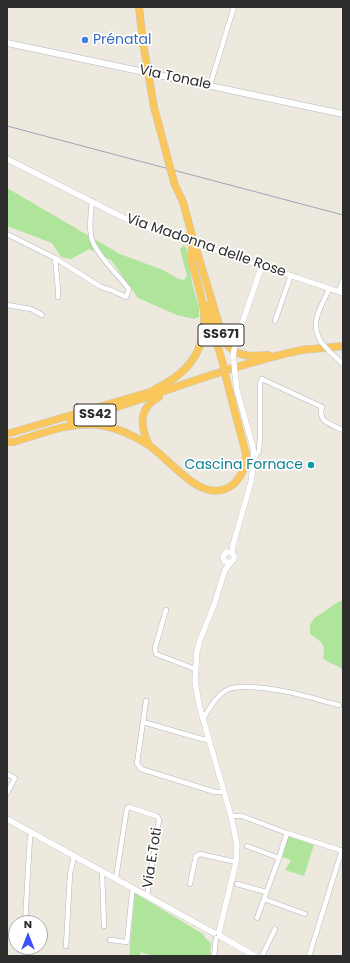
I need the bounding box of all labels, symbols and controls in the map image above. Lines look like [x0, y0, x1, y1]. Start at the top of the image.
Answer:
place label: Prénatal [93, 32, 151, 48]
marker: Prénatal [80, 35, 90, 45]
street label: Via Tonale [137, 62, 213, 94]
street label: Via Madonna delle Rose [124, 211, 288, 281]
road number: SS671 [198, 324, 244, 346]
road number: SS42 [74, 404, 116, 426]
place label: Cascina Fornace [184, 457, 303, 473]
marker: Cascina Fornace [306, 460, 316, 470]
street label: Via E.Toti [140, 826, 166, 890]
north arrow [8, 915, 48, 955]
text: N [24, 916, 32, 932]

